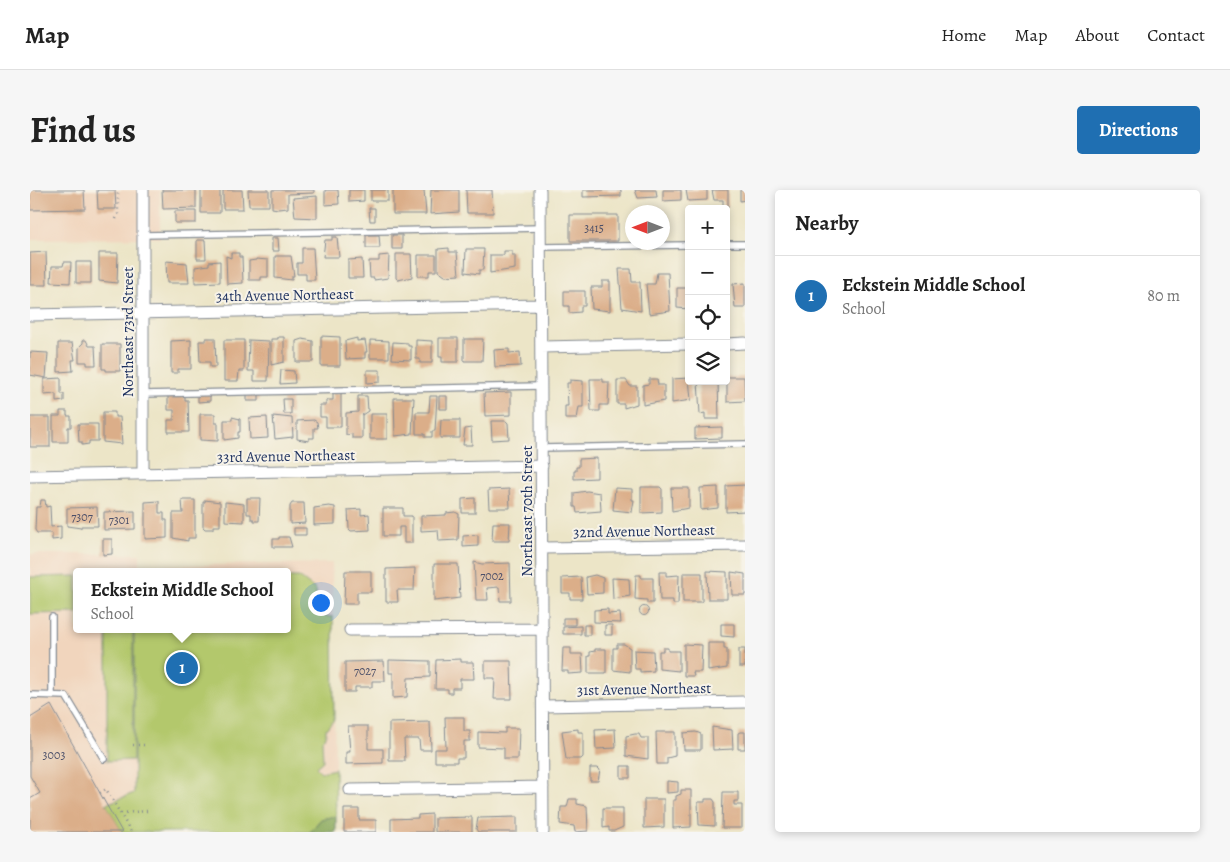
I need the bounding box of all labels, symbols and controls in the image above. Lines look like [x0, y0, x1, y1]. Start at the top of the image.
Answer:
text: Map [25, 19, 69, 51]
text: Home [941, 23, 986, 47]
text: Map [1014, 23, 1047, 47]
text: About [1075, 23, 1119, 47]
text: Contact [1147, 23, 1205, 47]
text: Find us [30, 106, 136, 154]
button: Directions [1077, 106, 1200, 154]
north arrow [625, 205, 670, 250]
map controls [685, 205, 730, 385]
button: + [685, 205, 730, 250]
text: Nearby [795, 209, 858, 237]
house number: 3415 [584, 220, 604, 236]
button: − [685, 250, 730, 295]
street label: Northeast 73rd Street [118, 267, 138, 397]
text: Eckstein Middle School [842, 272, 1025, 298]
street label: 34th Avenue Northeast [216, 284, 354, 306]
text: 1 [808, 285, 814, 307]
text: 80 m [1147, 285, 1180, 307]
button: locate [685, 295, 730, 340]
text: School [842, 298, 885, 320]
button: layers [685, 340, 730, 385]
street label: 33rd Avenue Northeast [217, 445, 355, 467]
street label: Northeast 70th Street [517, 445, 537, 577]
house number: 7307 [71, 509, 94, 525]
house number: 7301 [109, 512, 129, 528]
street label: 32nd Avenue Northeast [573, 520, 715, 542]
popup [73, 568, 291, 633]
house number: 7002 [480, 568, 504, 584]
text: Eckstein Middle School [90, 577, 274, 603]
your location [308, 590, 334, 616]
text: School [90, 603, 134, 625]
pin: 1 [166, 649, 198, 687]
house number: 7027 [354, 663, 377, 679]
street label: 31st Avenue Northeast [577, 678, 711, 700]
house number: 3003 [43, 747, 65, 763]

